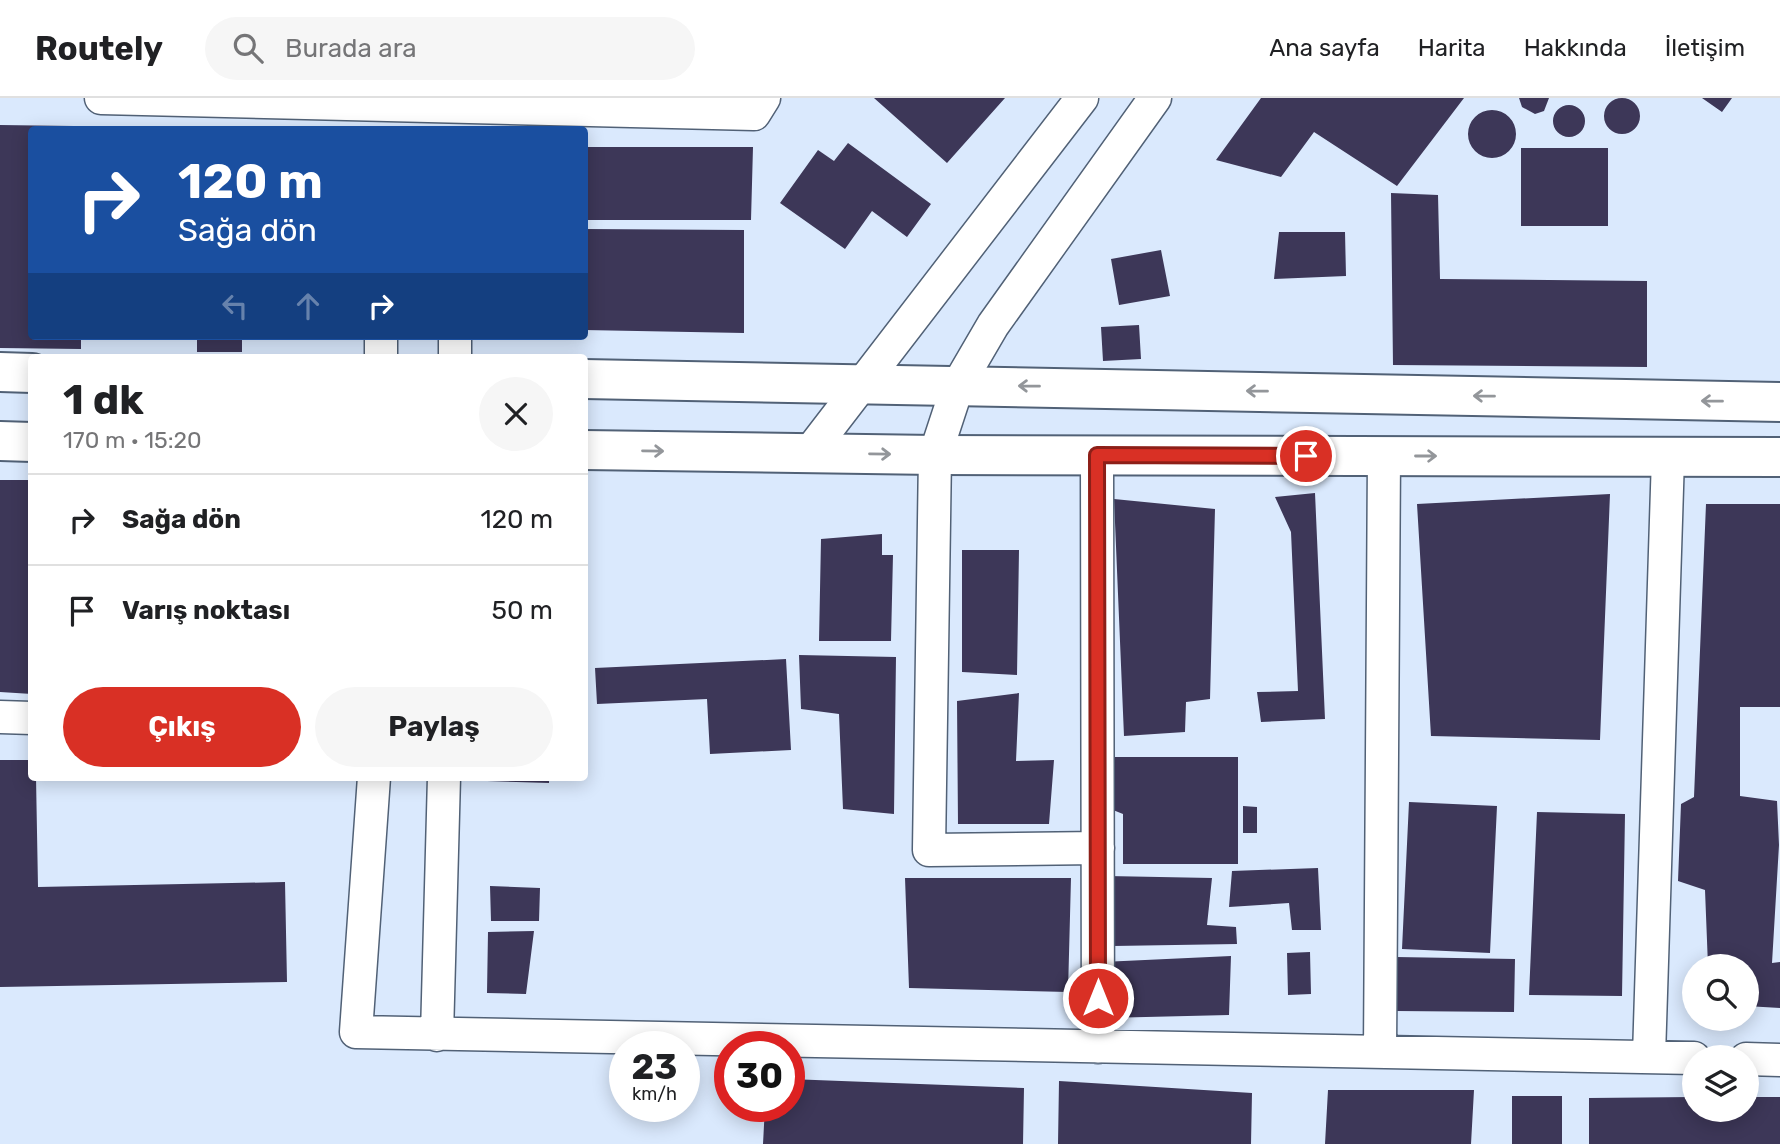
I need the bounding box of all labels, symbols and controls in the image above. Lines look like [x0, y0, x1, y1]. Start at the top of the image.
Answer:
search box [205, 17, 695, 80]
text: Routely [35, 29, 163, 68]
icon: search [229, 29, 267, 67]
text: Burada ara [285, 33, 417, 64]
text: Ana sayfa [1269, 34, 1380, 62]
text: Harita [1418, 34, 1486, 62]
text: Hakkında [1524, 34, 1627, 62]
text: İletişim [1665, 34, 1745, 62]
text: 120 m [178, 152, 323, 210]
icon: right [63, 154, 154, 245]
text: Sağa dön [178, 211, 317, 249]
icon: left [216, 287, 254, 325]
icon: ahead [289, 287, 327, 325]
icon: right [362, 287, 400, 325]
text: 1 dk [63, 375, 144, 425]
button: close [479, 377, 553, 451]
one-way arrow [1018, 379, 1041, 393]
one-way arrow [1246, 384, 1269, 398]
one-way arrow [1473, 389, 1496, 403]
one-way arrow [1701, 394, 1724, 407]
text: 170 m · 15:20 [63, 426, 202, 454]
pin [1276, 426, 1336, 486]
icon: arrive [1287, 437, 1325, 475]
one-way arrow [641, 444, 664, 458]
one-way arrow [868, 447, 891, 461]
one-way arrow [1414, 449, 1437, 463]
icon: right [63, 501, 101, 539]
text: Sağa dön [122, 504, 241, 535]
text: 120 m [481, 504, 553, 535]
icon: arrive [63, 592, 101, 630]
text: Varış noktası [122, 595, 290, 626]
text: 50 m [492, 595, 553, 626]
button: Çıkış [63, 687, 301, 767]
button: Paylaş [315, 687, 553, 767]
map controls [1682, 954, 1759, 1122]
button: search [1682, 954, 1759, 1031]
position arrow [1061, 961, 1135, 1035]
speed limit sign: 30 [714, 1031, 805, 1122]
button: layers [1682, 1045, 1759, 1122]
text: 23 [632, 1046, 677, 1088]
text: km/h [632, 1083, 677, 1105]

